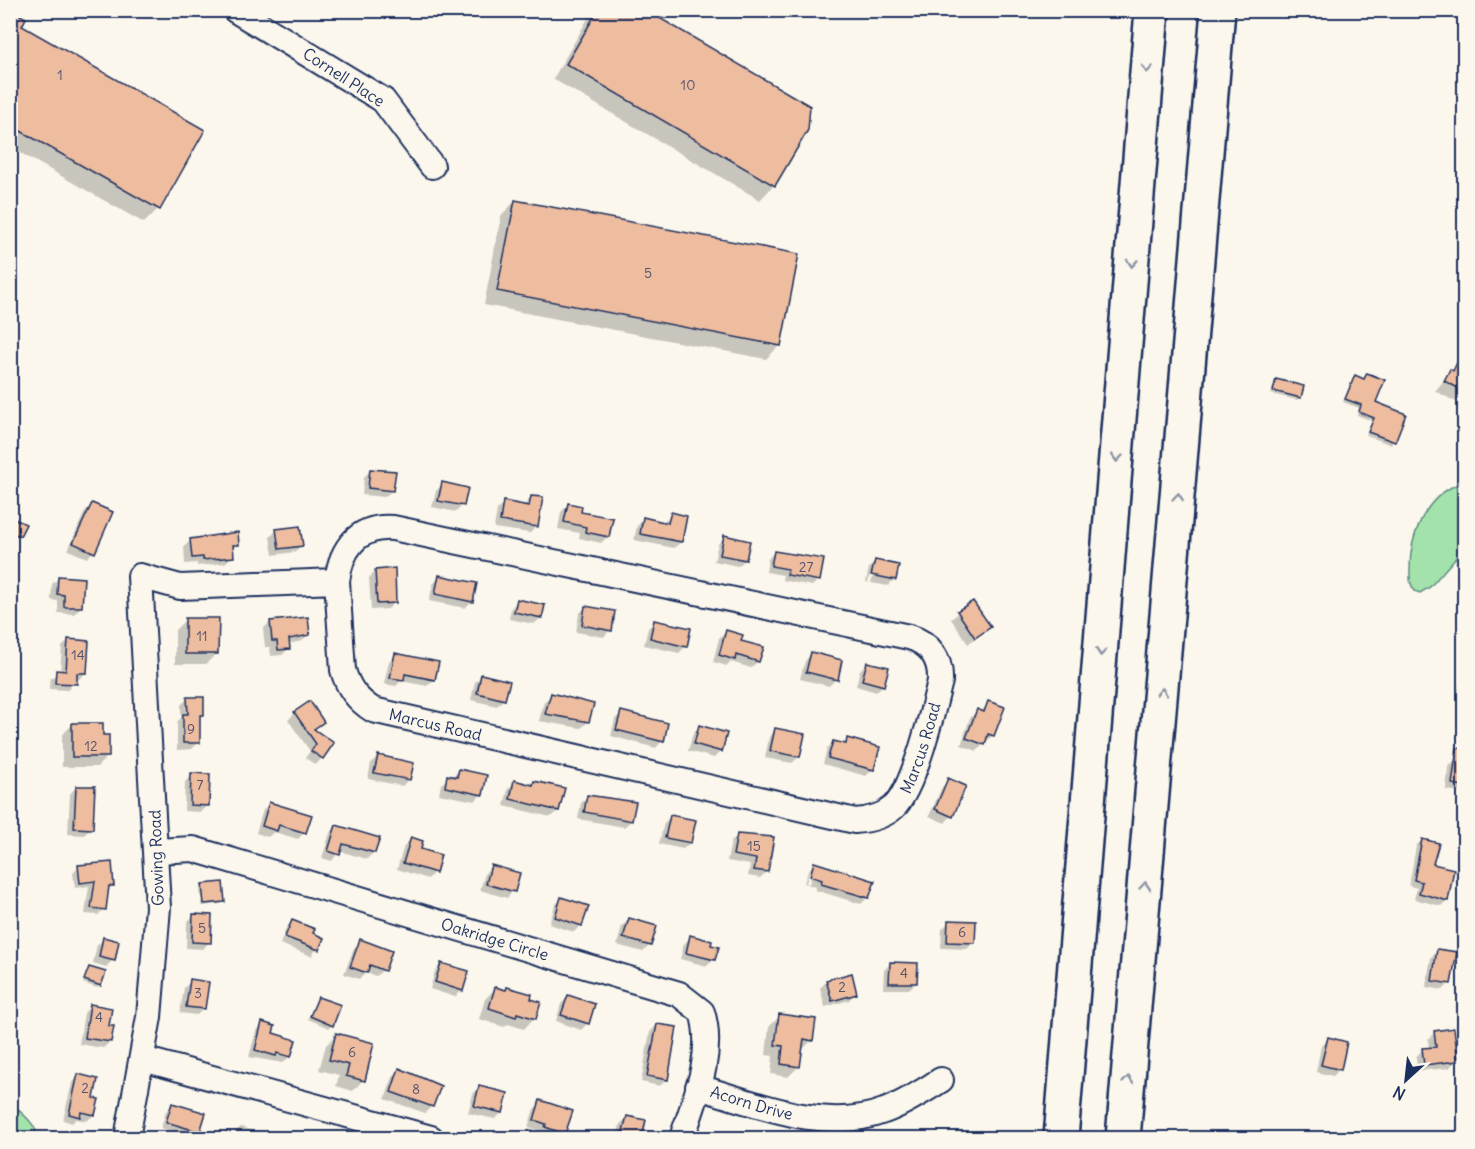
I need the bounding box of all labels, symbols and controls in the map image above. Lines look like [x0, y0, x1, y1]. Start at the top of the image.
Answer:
street label: Cornell Place [299, 43, 389, 111]
one-way arrow [1141, 64, 1154, 73]
house number: 1 [57, 66, 63, 84]
house number: 10 [681, 76, 695, 94]
one-way arrow [1126, 259, 1139, 268]
house number: 5 [644, 264, 652, 282]
one-way arrow [1111, 453, 1124, 462]
one-way arrow [1171, 493, 1184, 502]
house number: 27 [799, 558, 813, 576]
house number: 11 [196, 627, 208, 645]
house number: 14 [71, 646, 85, 664]
one-way arrow [1095, 647, 1108, 657]
one-way arrow [1155, 687, 1168, 696]
street label: Marcus Road [895, 700, 944, 797]
street label: Marcus Road [387, 704, 484, 745]
house number: 9 [187, 720, 195, 738]
house number: 12 [84, 737, 98, 755]
house number: 7 [197, 776, 204, 794]
street label: Gowing Road [144, 810, 168, 906]
house number: 15 [747, 837, 761, 855]
one-way arrow [1138, 881, 1151, 890]
street label: Oakridge Circle [439, 914, 551, 965]
house number: 5 [198, 919, 206, 937]
house number: 6 [958, 923, 966, 941]
house number: 4 [900, 964, 908, 982]
house number: 2 [838, 978, 846, 996]
house number: 3 [194, 984, 202, 1002]
house number: 4 [95, 1008, 103, 1026]
house number: 6 [348, 1043, 356, 1061]
north arrow [1376, 1050, 1436, 1110]
one-way arrow [1121, 1076, 1134, 1085]
house number: 2 [81, 1079, 89, 1097]
house number: 8 [412, 1080, 420, 1098]
street label: Acorn Drive [708, 1081, 795, 1124]
text: N [1390, 1082, 1409, 1105]

